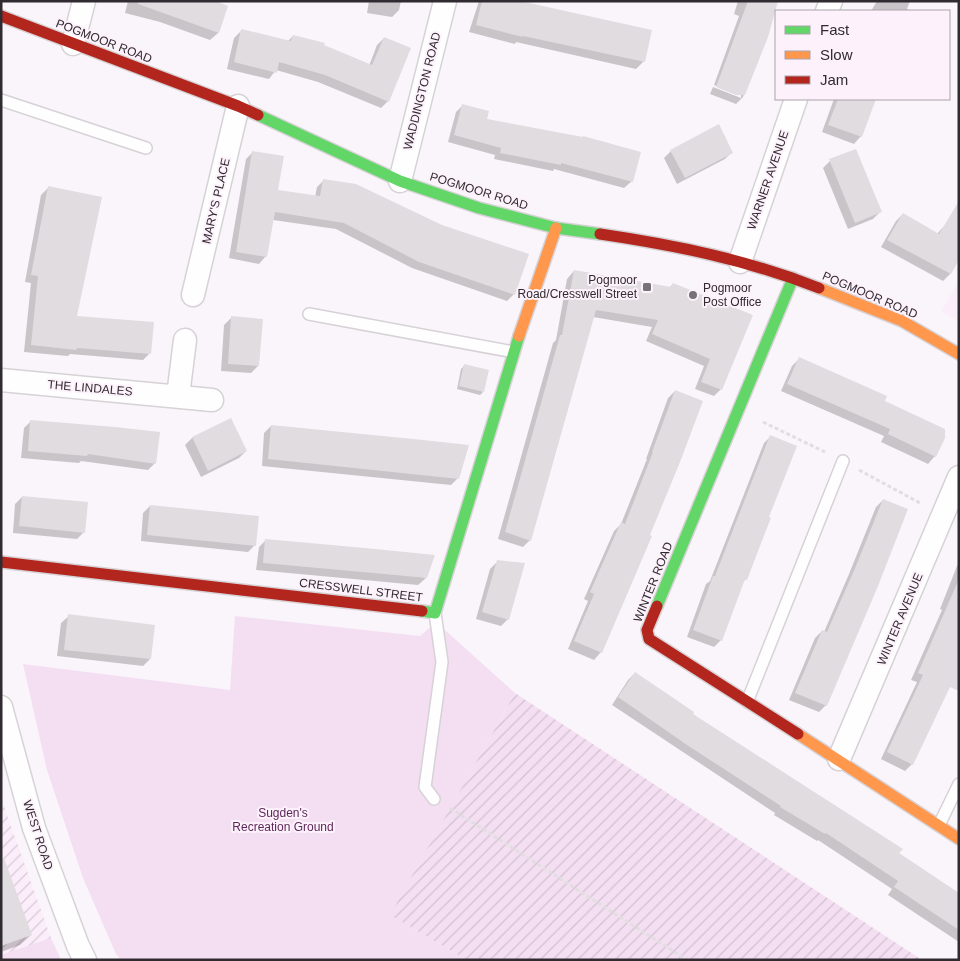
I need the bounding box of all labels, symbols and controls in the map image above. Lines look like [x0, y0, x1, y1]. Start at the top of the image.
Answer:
legend [775, 10, 950, 100]
street label: POGMOOR ROAD [54, 16, 154, 66]
text: Fast [820, 21, 850, 38]
street label: WADDINGTON ROAD [401, 30, 443, 151]
text: Slow [820, 46, 853, 63]
text: Jam [820, 71, 848, 88]
street label: WARNER AVENUE [744, 129, 792, 231]
street label: MARY'S PLACE [199, 157, 233, 245]
street label: POGMOOR ROAD [428, 169, 530, 213]
street label: POGMOOR ROAD [820, 269, 920, 322]
place label: Pogmoor Road/Cresswell Street [518, 273, 638, 301]
marker: Pogmoor Road/Cresswell Street [641, 281, 653, 293]
place label: Pogmoor Post Office [703, 281, 762, 309]
marker: Pogmoor Post Office [687, 289, 699, 301]
street label: THE LINDALES [47, 377, 133, 399]
street label: WINTER ROAD [631, 540, 676, 624]
street label: WINTER AVENUE [874, 571, 926, 667]
street label: CRESSWELL STREET [298, 575, 424, 605]
street label: WEST ROAD [20, 798, 56, 872]
park label: Sugden's Recreation Ground [232, 806, 334, 834]

